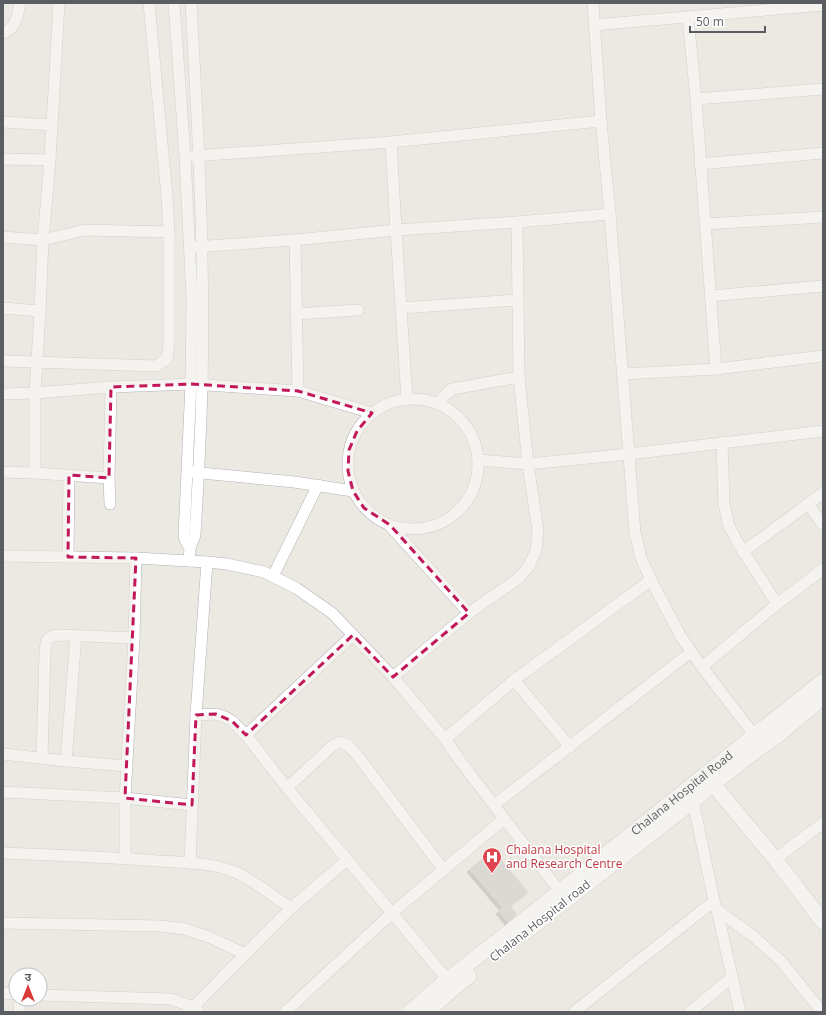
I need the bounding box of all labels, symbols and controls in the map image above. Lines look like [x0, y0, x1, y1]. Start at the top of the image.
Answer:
scale bar [690, 8, 765, 34]
text: 50 m [696, 13, 724, 30]
street label: Chalana Hospital Road [627, 747, 736, 839]
place label: Chalana Hospital and Research Centre [506, 841, 623, 872]
hospital icon: Chalana Hospital and Research Centre [481, 846, 503, 874]
street label: Chalana Hospital road [486, 876, 594, 965]
north arrow [8, 967, 48, 1007]
text: उ [25, 969, 32, 984]

